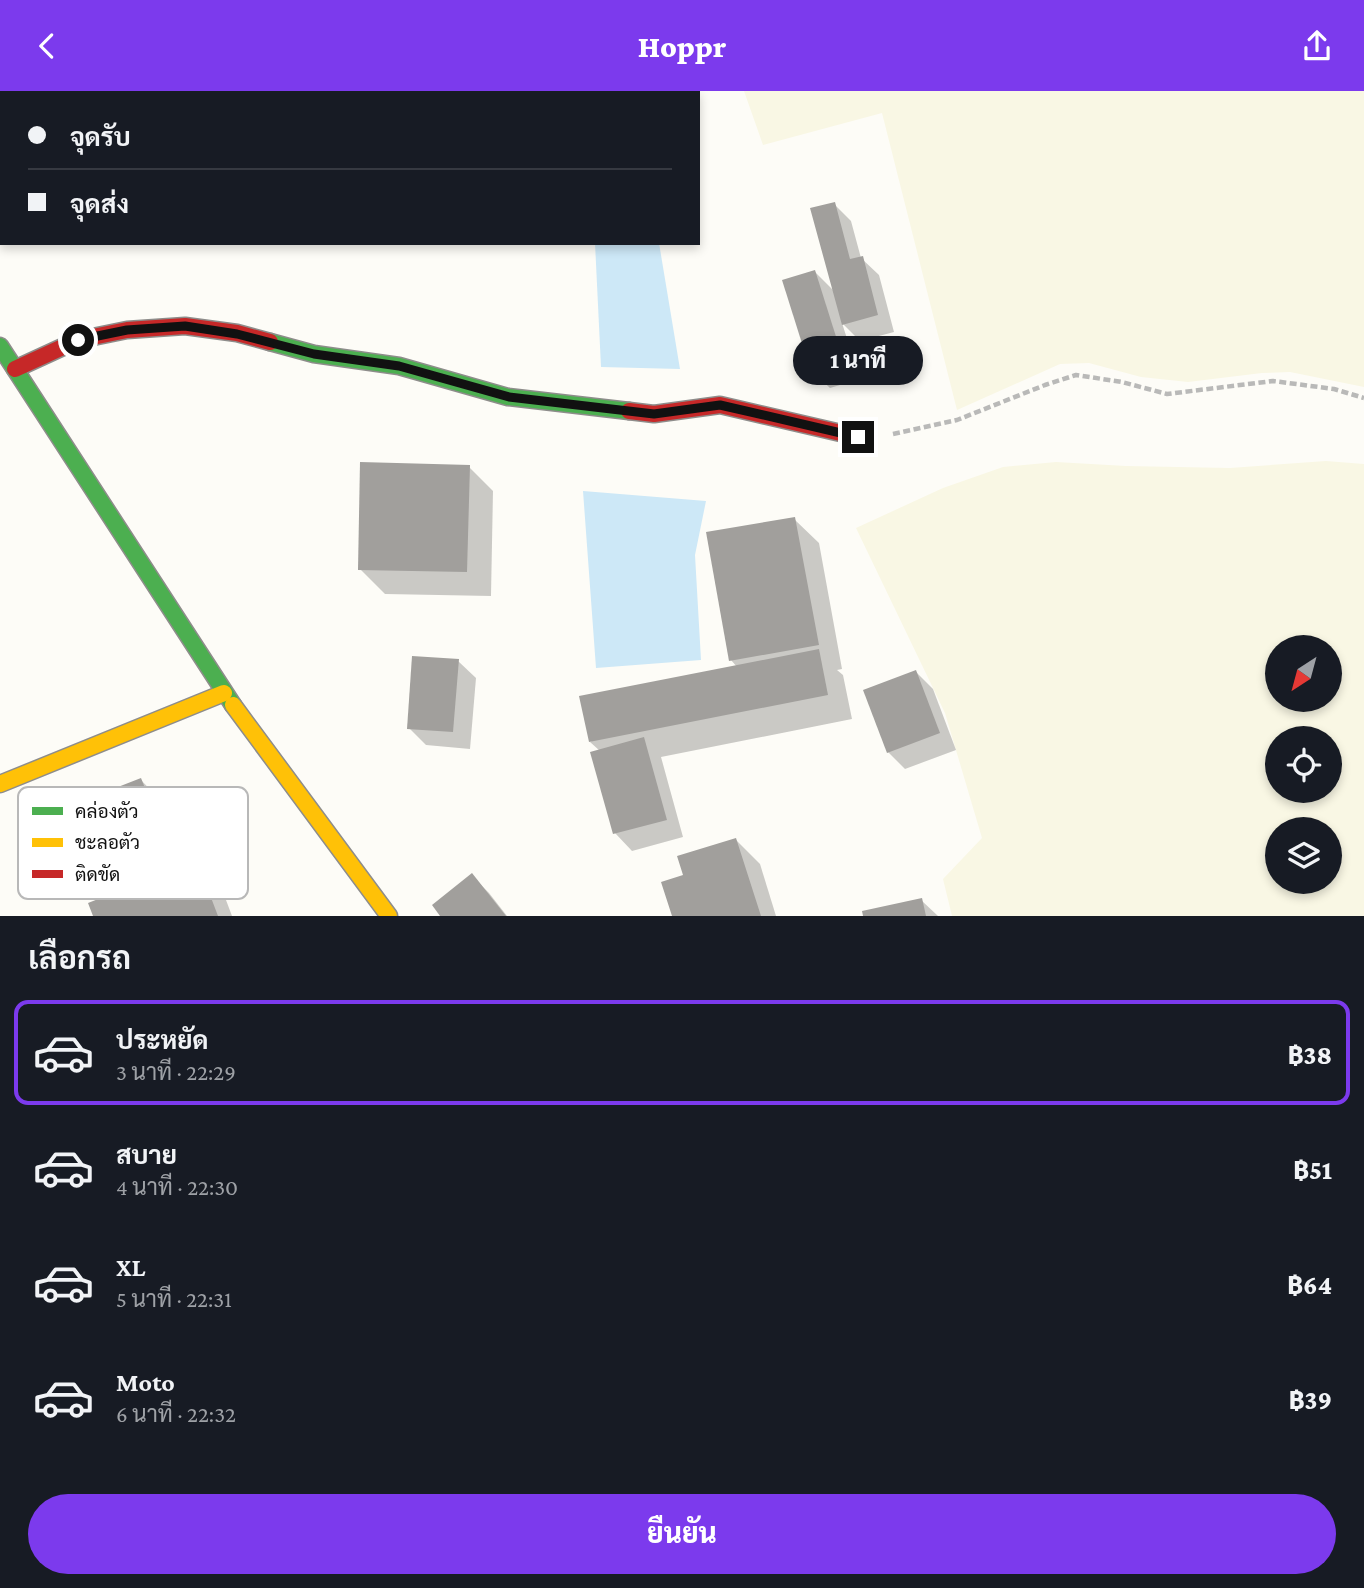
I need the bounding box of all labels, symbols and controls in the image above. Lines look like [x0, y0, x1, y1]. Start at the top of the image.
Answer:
icon: back [28, 27, 66, 65]
icon: share [1298, 27, 1336, 65]
text: Hoppr [638, 28, 726, 64]
text: จุดรับ [70, 123, 131, 152]
text: จุดส่ง [70, 190, 129, 219]
route start [62, 324, 94, 356]
callout: 1 นาที [793, 335, 923, 385]
text: 1 นาที [830, 347, 886, 373]
route end [842, 421, 874, 453]
north arrow [1265, 635, 1342, 712]
map controls [1265, 635, 1342, 894]
button: locate [1265, 726, 1342, 803]
legend [18, 787, 248, 899]
text: คล่องตัว [75, 800, 139, 822]
button: layers [1265, 817, 1342, 894]
text: ชะลอตัว [75, 832, 140, 853]
text: ติดขัด [75, 864, 120, 885]
text: เลือกรถ [28, 940, 131, 976]
icon: car [32, 1021, 95, 1084]
text: ประหยัด [116, 1026, 209, 1055]
text: ฿38 [1288, 1041, 1332, 1070]
text: 3 นาที · 22:29 [116, 1059, 236, 1085]
icon: car [32, 1136, 95, 1199]
text: สบาย [116, 1141, 177, 1170]
text: ฿51 [1293, 1156, 1332, 1185]
text: 4 นาที · 22:30 [116, 1174, 238, 1200]
icon: car [32, 1251, 95, 1314]
text: XL [116, 1253, 145, 1282]
text: ฿64 [1287, 1271, 1332, 1300]
text: 5 นาที · 22:31 [116, 1286, 232, 1312]
icon: car [32, 1366, 95, 1429]
text: Moto [116, 1368, 175, 1397]
text: ฿39 [1289, 1386, 1332, 1415]
text: 6 นาที · 22:32 [116, 1401, 236, 1427]
button: ยืนยัน [28, 1494, 1336, 1574]

